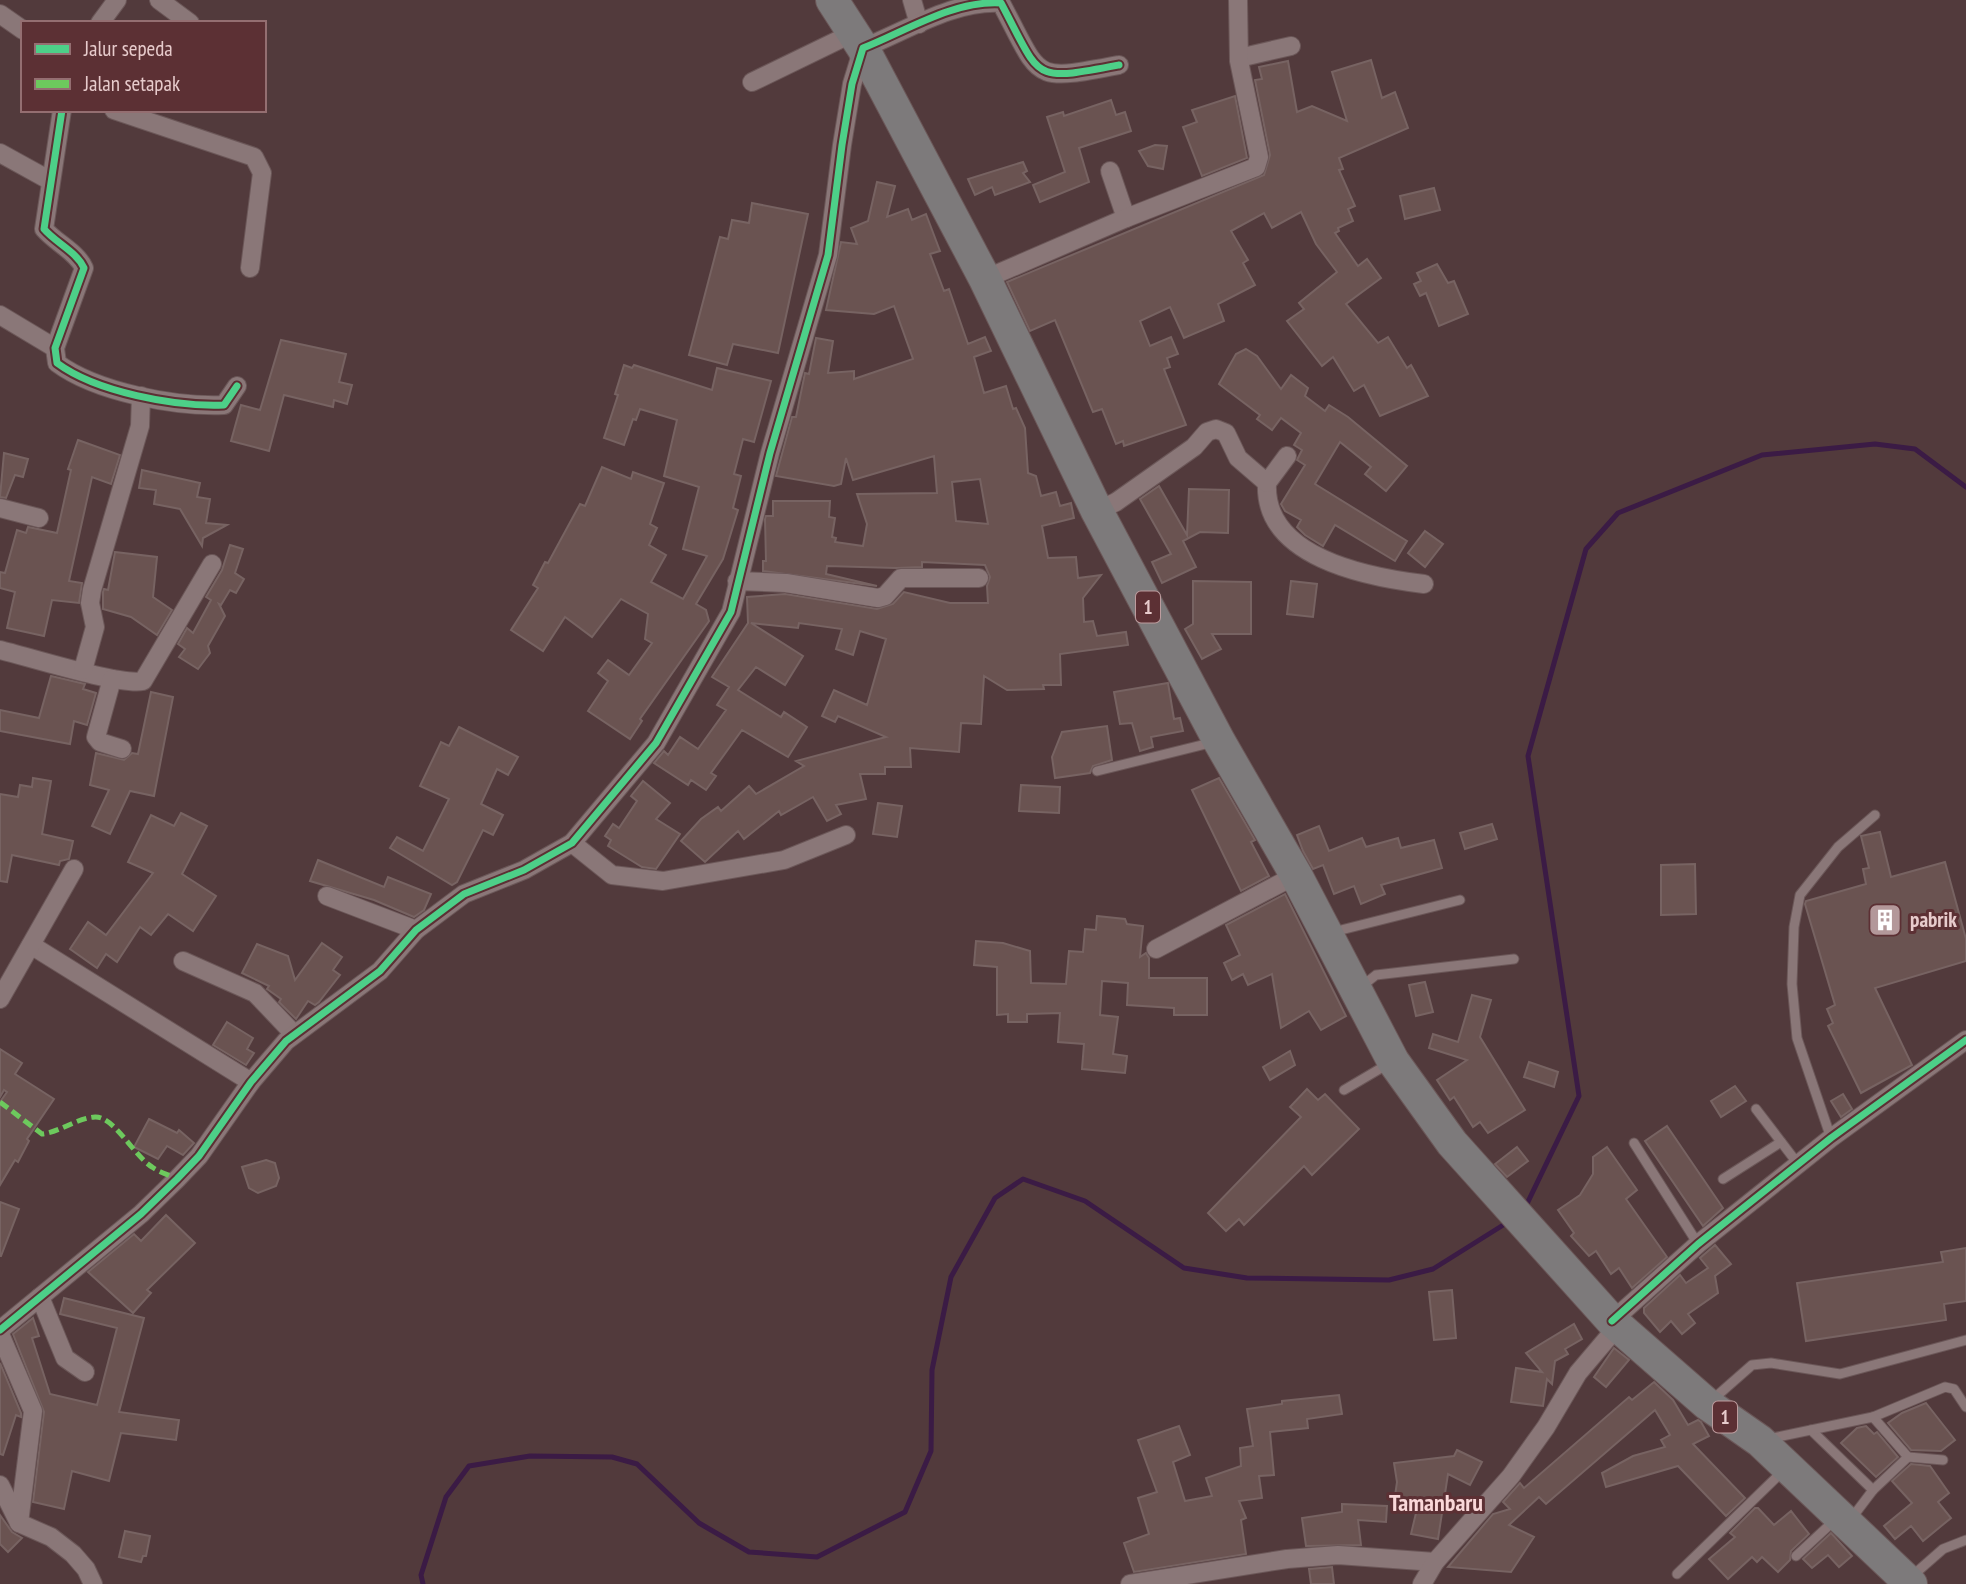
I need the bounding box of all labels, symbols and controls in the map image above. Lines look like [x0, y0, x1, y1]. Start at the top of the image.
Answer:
legend [21, 21, 266, 112]
text: Jalur sepeda [83, 35, 173, 62]
text: Jalan setapak [83, 70, 180, 97]
road number: 1 [1136, 592, 1160, 622]
building icon: pabrik [1866, 901, 1904, 939]
place label: pabrik [1910, 906, 1957, 933]
road number: 1 [1713, 1401, 1737, 1432]
district label: Tamanbaru [1389, 1487, 1483, 1518]

